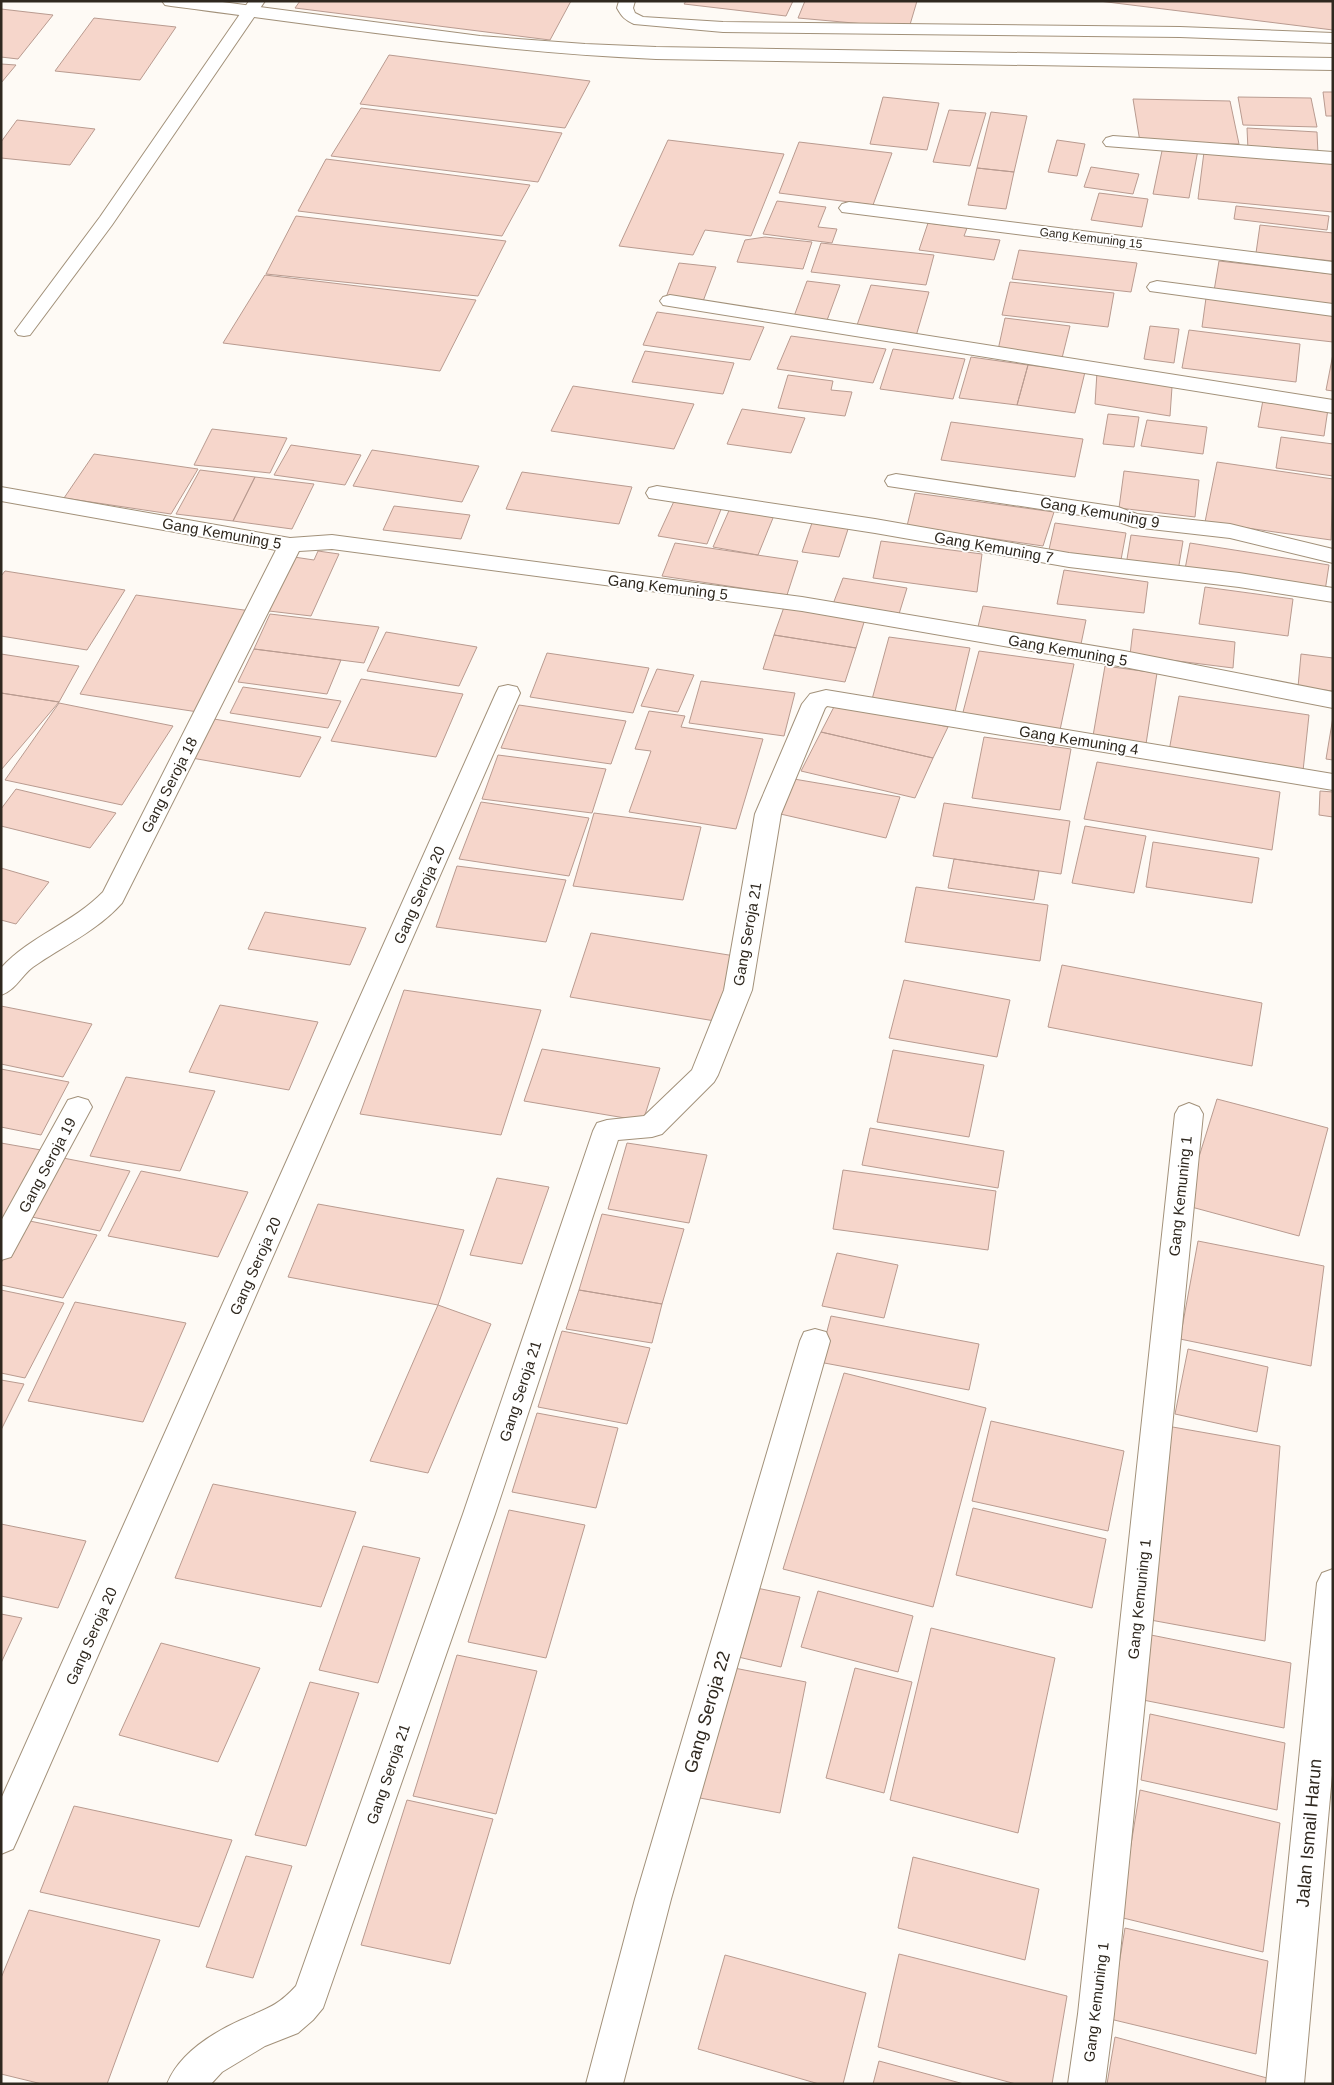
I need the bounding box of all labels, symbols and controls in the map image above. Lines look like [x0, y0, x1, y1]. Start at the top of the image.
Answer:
street label: Gang Kemuning 15 [1039, 225, 1143, 251]
street label: Gang Kemuning 9 [1039, 493, 1161, 531]
street label: Gang Kemuning 5 [161, 514, 283, 552]
street label: Gang Kemuning 7 [933, 528, 1055, 566]
street label: Gang Kemuning 5 [607, 571, 729, 603]
street label: Gang Kemuning 5 [1007, 631, 1129, 669]
street label: Gang Kemuning 4 [1018, 722, 1140, 758]
street label: Gang Seroja 18 [138, 734, 200, 836]
street label: Gang Seroja 20 [390, 844, 448, 946]
street label: Gang Seroja 21 [730, 881, 764, 987]
street label: Gang Seroja 19 [15, 1115, 79, 1215]
street label: Gang Kemuning 1 [1165, 1135, 1195, 1257]
street label: Gang Seroja 20 [226, 1215, 284, 1317]
street label: Gang Seroja 21 [496, 1338, 544, 1444]
street label: Gang Kemuning 1 [1124, 1538, 1154, 1660]
street label: Gang Seroja 20 [62, 1585, 120, 1687]
street label: Gang Seroja 22 [680, 1649, 734, 1775]
street label: Gang Seroja 21 [363, 1722, 413, 1826]
street label: Jalan Ismail Harun [1293, 1758, 1325, 1908]
street label: Gang Kemuning 1 [1080, 1941, 1112, 2063]

